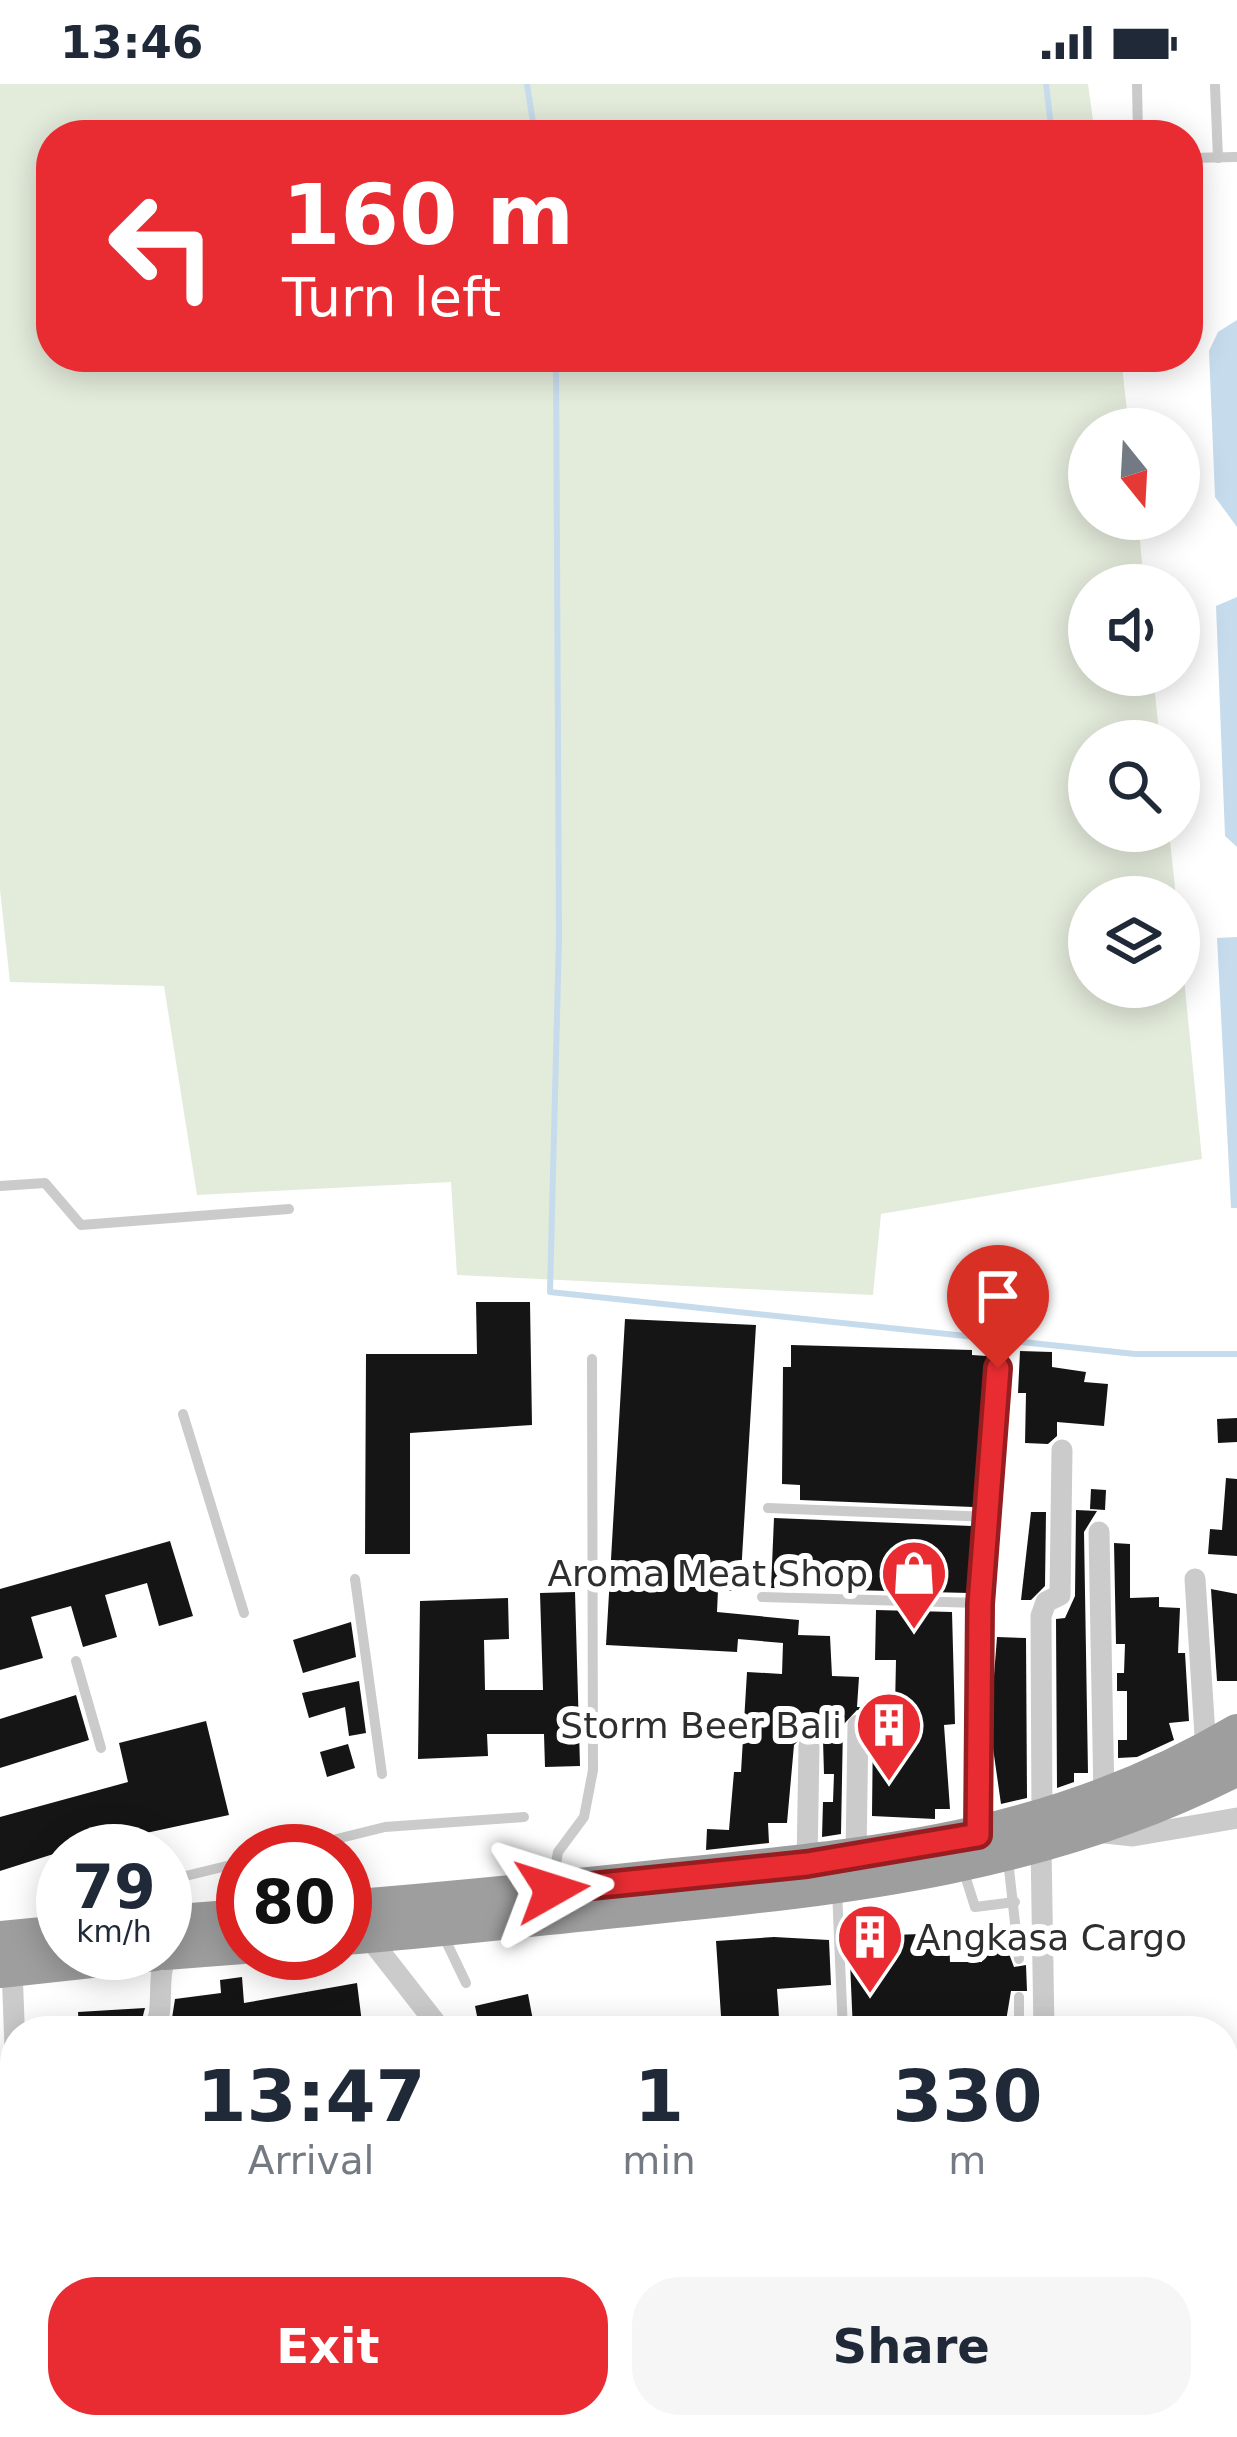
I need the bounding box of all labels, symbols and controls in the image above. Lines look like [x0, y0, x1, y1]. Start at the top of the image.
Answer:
text: 13:46 [60, 16, 203, 69]
text: 160 m [282, 166, 574, 264]
icon: left [84, 168, 240, 324]
text: Turn left [282, 266, 501, 329]
north arrow [1068, 408, 1200, 540]
map controls [1068, 408, 1200, 1008]
button: sound [1068, 564, 1200, 696]
button: search [1068, 720, 1200, 852]
button: layers [1068, 876, 1200, 1008]
pin [947, 1245, 1049, 1368]
icon: arrive [965, 1263, 1031, 1329]
shop icon: Aroma Meat Shop [879, 1538, 949, 1632]
place label: Aroma Meat Shop [547, 1553, 868, 1594]
building icon: Storm Beer Bali [854, 1690, 924, 1784]
place label: Storm Beer Bali [560, 1705, 842, 1746]
speed limit sign: 80 [216, 1824, 372, 1980]
position arrow [489, 1827, 615, 1953]
text: 79 [72, 1852, 156, 1922]
building icon: Angkasa Cargo [835, 1902, 905, 1996]
text: km/h [76, 1914, 152, 1949]
place label: Angkasa Cargo [916, 1917, 1187, 1958]
text: 13:47 [196, 2054, 426, 2138]
text: 1 [634, 2054, 684, 2138]
text: 330 [892, 2054, 1042, 2138]
text: Arrival [248, 2138, 374, 2183]
text: min [622, 2138, 696, 2183]
text: m [948, 2138, 986, 2183]
button: Exit [48, 2277, 608, 2415]
button: Share [632, 2277, 1191, 2415]

